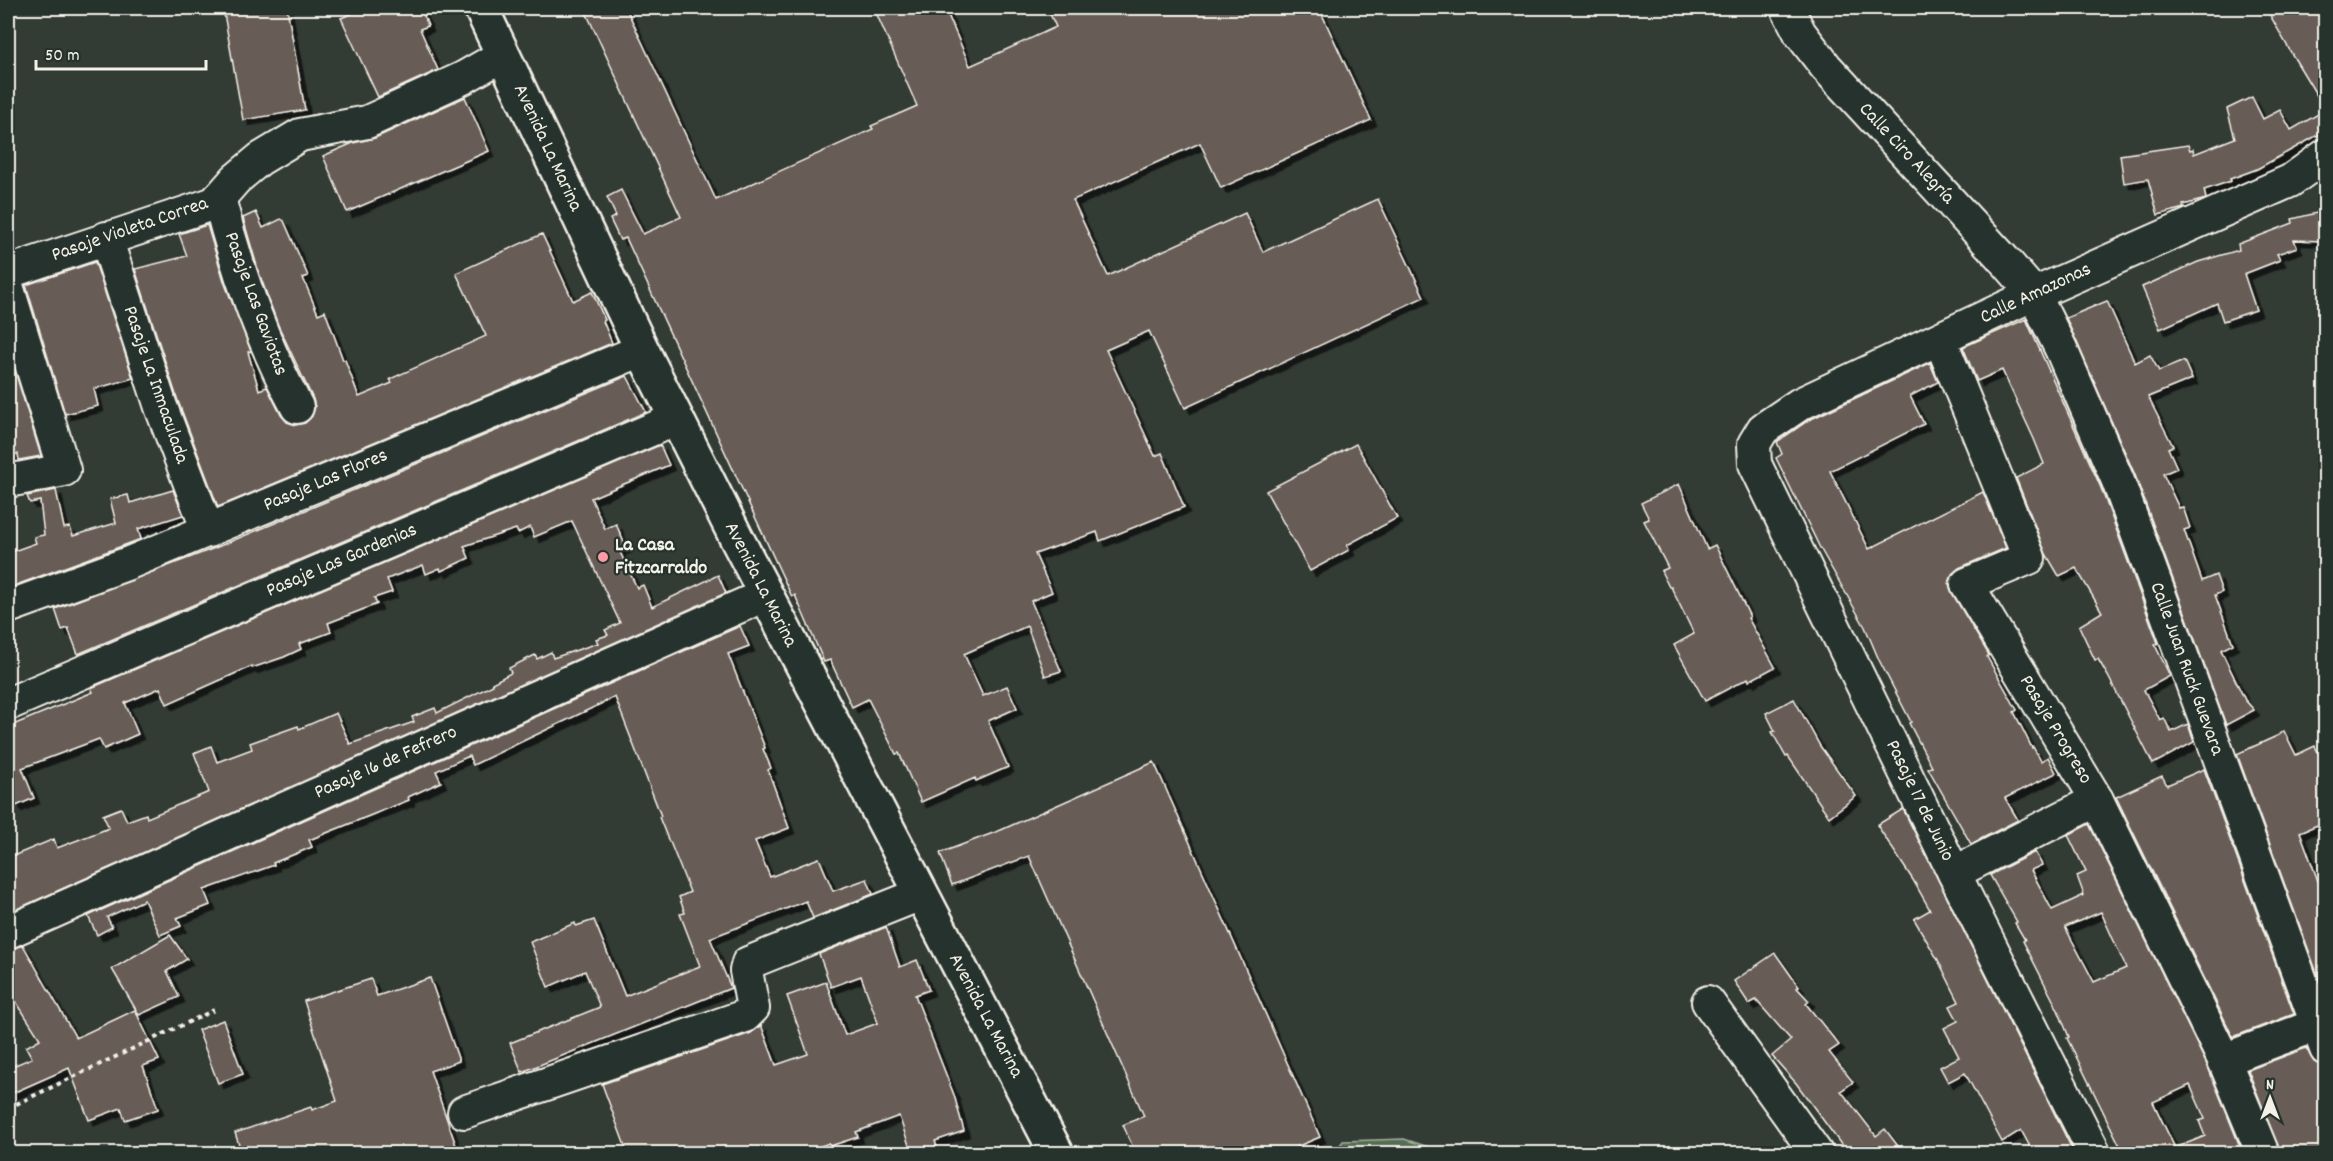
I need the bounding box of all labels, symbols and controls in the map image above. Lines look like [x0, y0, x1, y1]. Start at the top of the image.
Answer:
scale bar [36, 33, 206, 71]
text: 50 m [45, 44, 80, 69]
street label: Avenida La Marina [505, 80, 589, 217]
street label: Calle Ciro Alegría [1851, 97, 1961, 212]
street label: Pasaje Violeta Correa [48, 190, 213, 270]
street label: Pasaje Las Gaviotas [216, 228, 294, 380]
street label: Calle Amazonas [1976, 256, 2096, 332]
street label: Pasaje La Inmaculada [115, 302, 195, 468]
street label: Pasaje Las Flores [259, 442, 393, 520]
street label: Pasaje Las Gardenias [262, 517, 422, 605]
street label: Avenida La Marina [716, 517, 804, 653]
place label: La Casa Fitzcarraldo [615, 532, 707, 583]
marker: La Casa Fitzcarraldo [596, 550, 610, 564]
street label: Calle Juan Ruck Guevara [2142, 578, 2231, 760]
street label: Pasaje Progreso [2011, 670, 2099, 790]
street label: Pasaje 16 de Fefrero [310, 719, 462, 807]
street label: Pasaje 17 de Junio [1877, 736, 1961, 867]
street label: Avenida La Marina [940, 949, 1030, 1084]
north arrow [2240, 1068, 2300, 1128]
text: N [2266, 1074, 2274, 1097]

